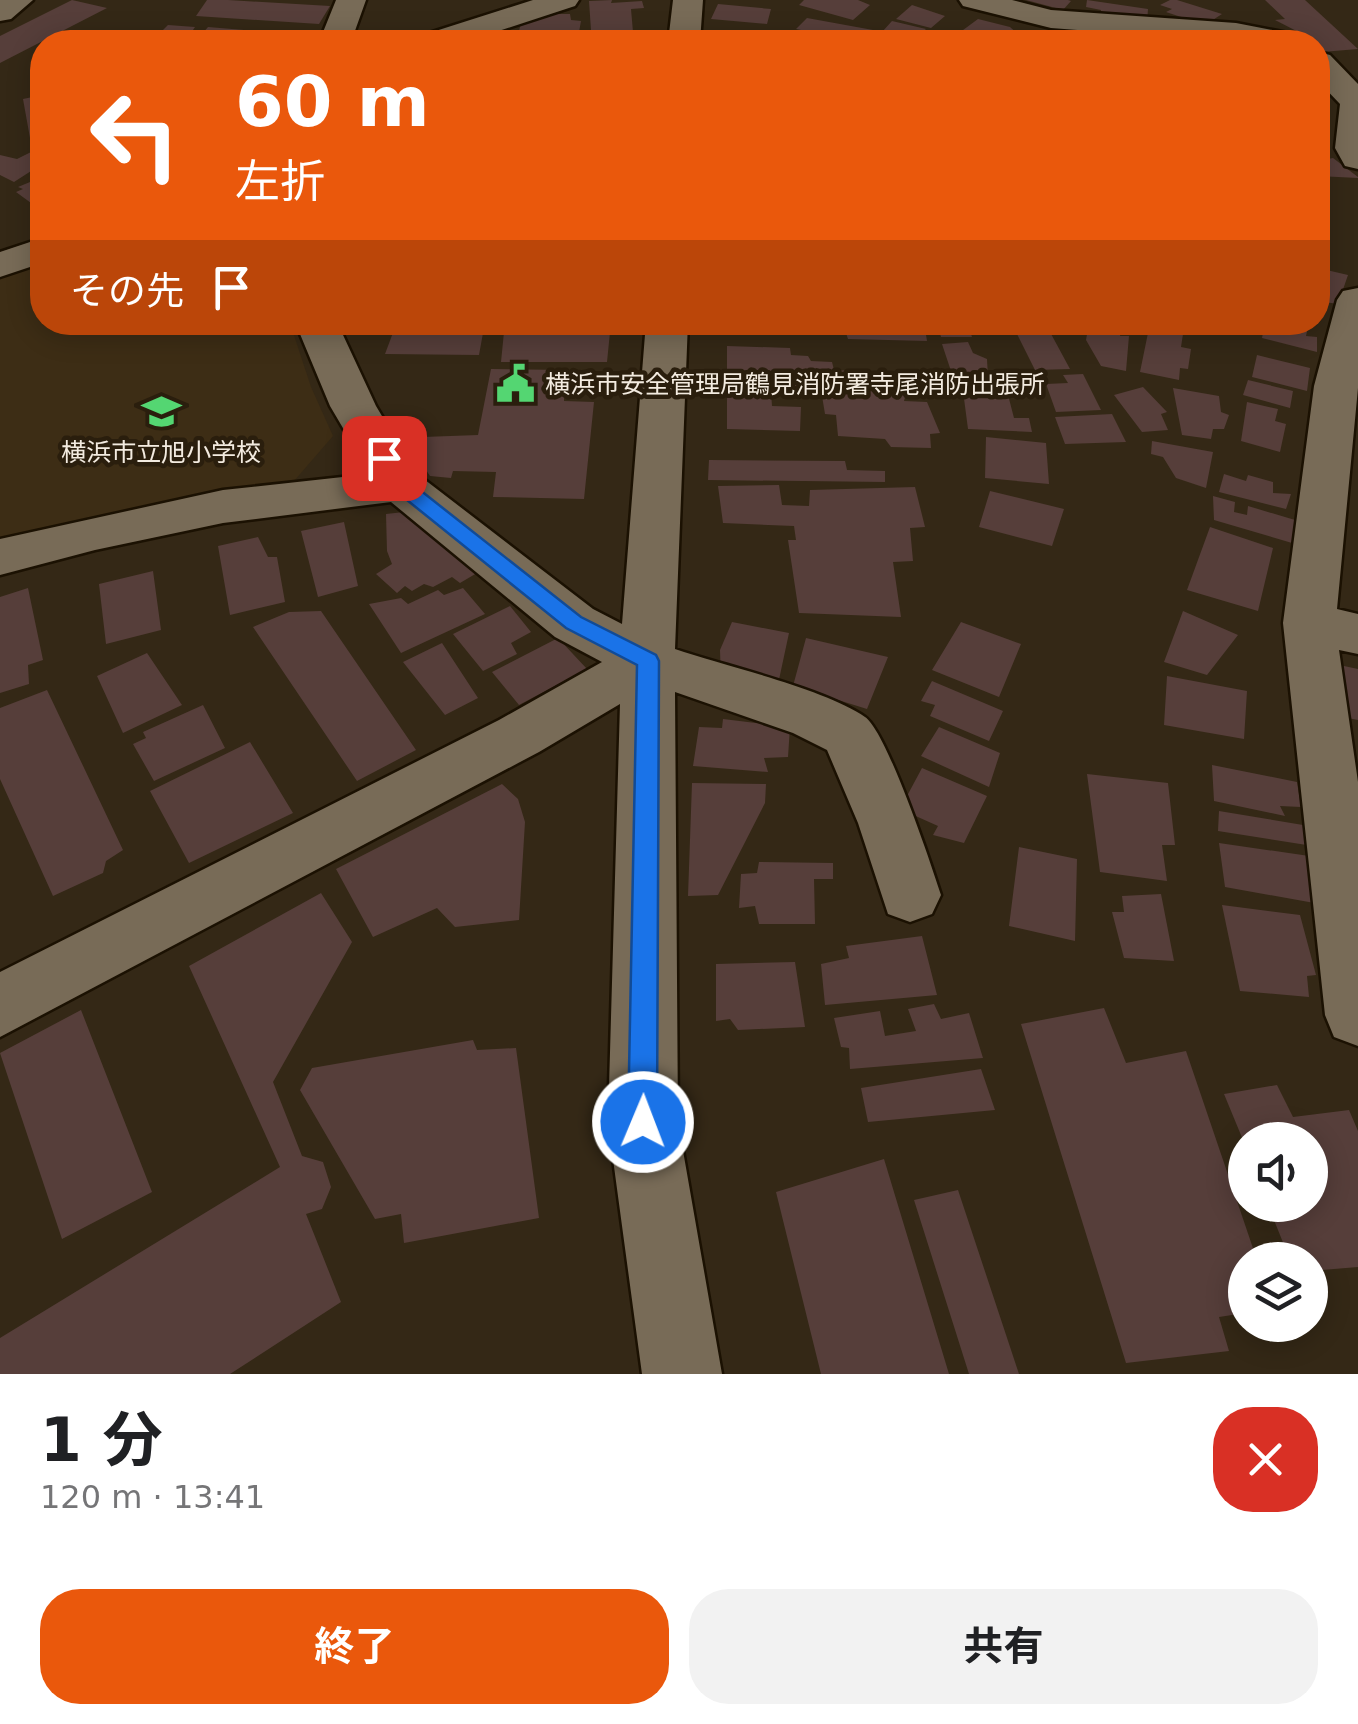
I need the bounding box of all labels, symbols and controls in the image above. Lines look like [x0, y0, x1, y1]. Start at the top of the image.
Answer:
text: 60 m [235, 61, 430, 143]
icon: left [70, 70, 200, 200]
text: 左折 [235, 155, 325, 208]
icon: arrive [204, 260, 259, 315]
text: その先 [70, 269, 184, 313]
public building icon: 横浜市安全管理局鶴見消防署寺尾消防出張所 [494, 363, 536, 405]
place label: 横浜市安全管理局鶴見消防署寺尾消防出張所 [545, 370, 1045, 399]
school or university icon: 横浜市立旭小学校 [140, 390, 182, 432]
pin [342, 416, 427, 501]
icon: arrive [357, 431, 412, 486]
place label: 横浜市立旭小学校 [61, 438, 261, 467]
position arrow [591, 1070, 695, 1174]
map controls [1228, 1122, 1328, 1342]
button: sound [1228, 1122, 1328, 1222]
button: layers [1228, 1242, 1328, 1342]
text: 1 分 [40, 1405, 163, 1475]
button: close [1213, 1407, 1318, 1512]
text: 120 m · 13:41 [40, 1478, 265, 1516]
button: 終了 [40, 1589, 669, 1704]
button: 共有 [689, 1589, 1318, 1704]

